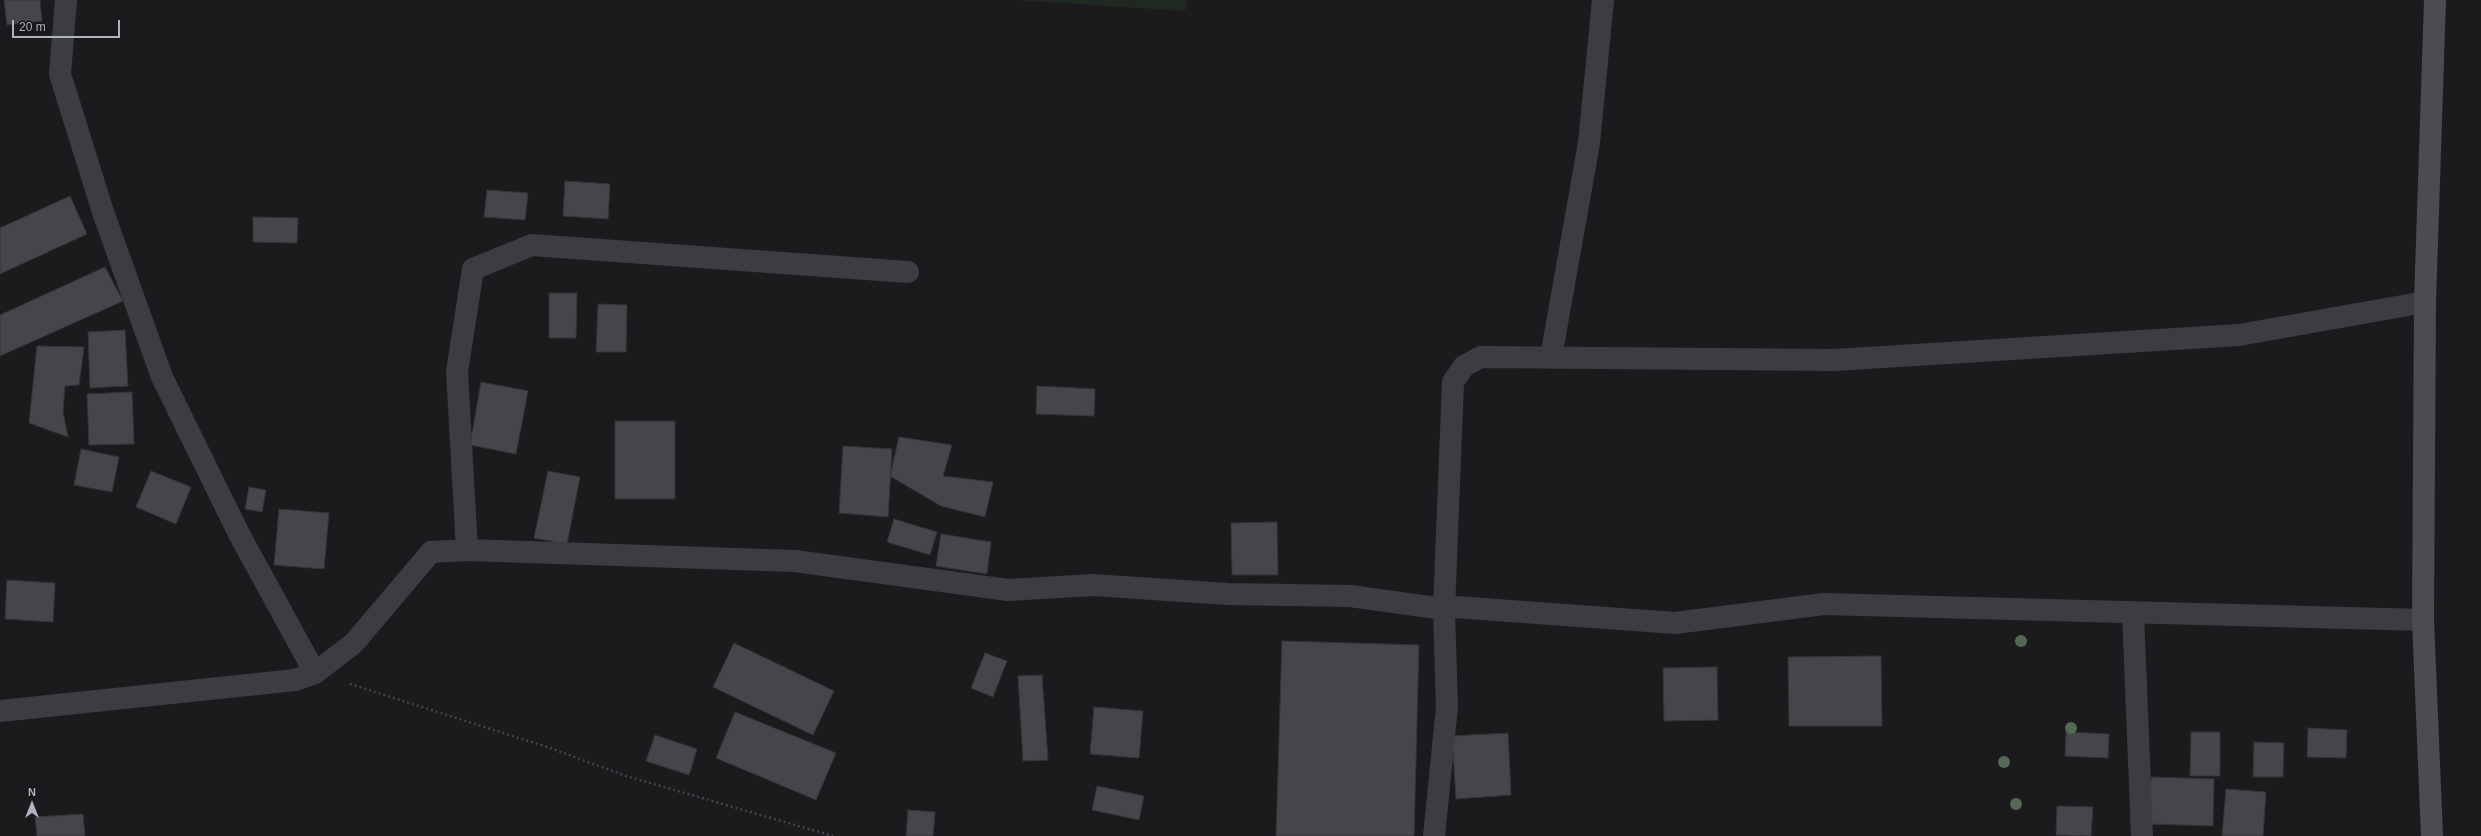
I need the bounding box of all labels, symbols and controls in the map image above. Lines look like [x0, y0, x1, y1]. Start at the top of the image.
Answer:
scale bar [14, 12, 122, 38]
text: 20 m [19, 20, 46, 34]
north arrow [12, 784, 52, 824]
text: N [28, 786, 36, 798]

